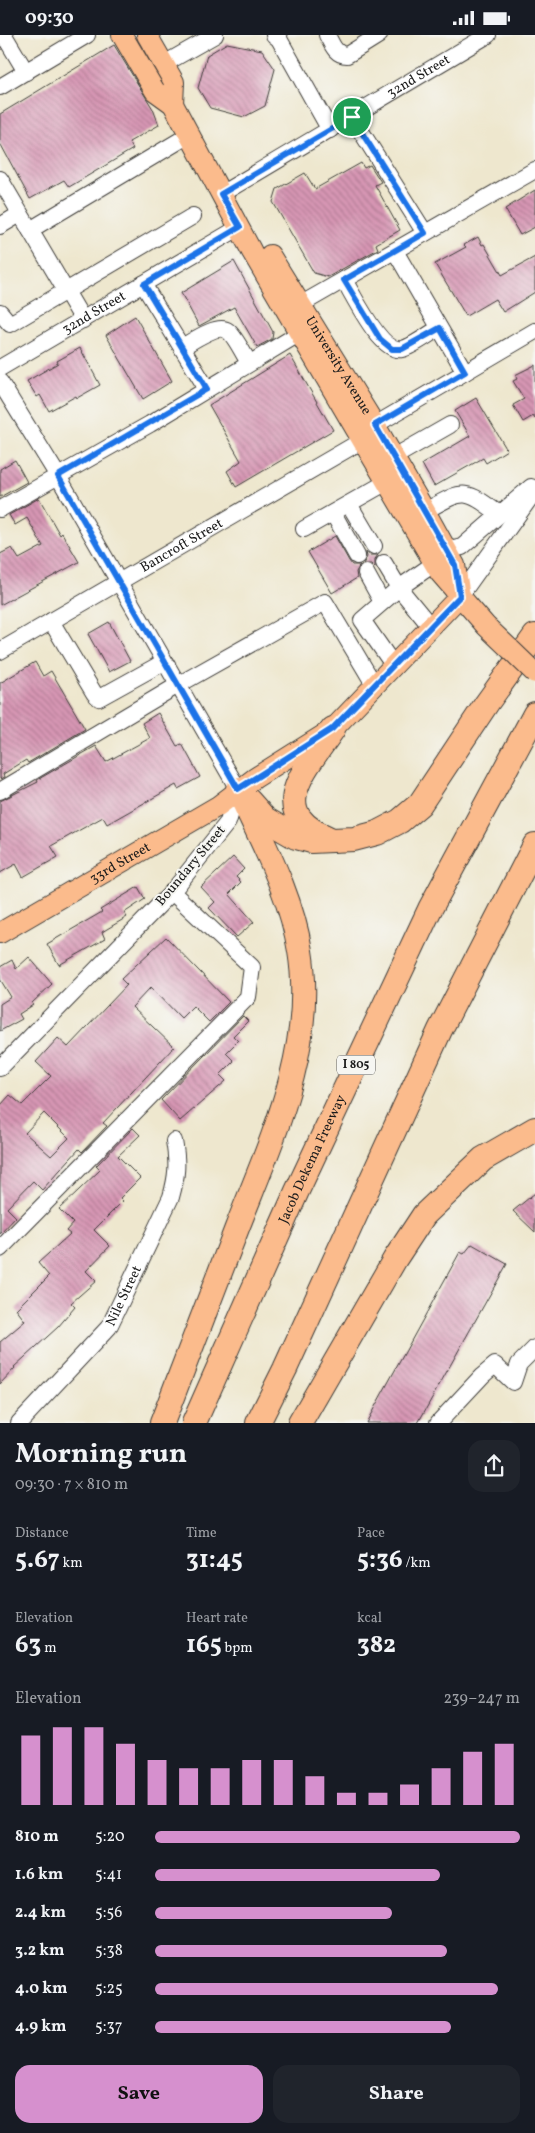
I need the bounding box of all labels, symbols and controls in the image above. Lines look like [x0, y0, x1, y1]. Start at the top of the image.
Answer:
text: 09:30 [25, 5, 74, 31]
street label: 32nd Street [383, 50, 454, 103]
pin [331, 96, 373, 138]
icon: arrive [338, 103, 366, 131]
street label: 32nd Street [59, 287, 129, 339]
street label: University Avenue [301, 313, 376, 419]
street label: Bancroft Street [137, 514, 227, 577]
street label: Boundary Street [152, 822, 230, 910]
street label: 33rd Street [86, 838, 154, 888]
road number: I 805 [337, 1055, 375, 1075]
street label: Jacob Dekema Freeway [274, 1091, 351, 1227]
street label: Nile Street [101, 1262, 146, 1329]
text: Morning run [15, 1435, 187, 1474]
button: share [468, 1440, 520, 1492]
text: 09:30 · 7 × 810 m [15, 1474, 128, 1496]
text: Distance [15, 1524, 69, 1543]
text: Time [186, 1524, 217, 1543]
text: Pace [357, 1524, 385, 1543]
text: 5.67 [15, 1543, 60, 1578]
text: 31:45 [186, 1543, 243, 1578]
text: 5:36 [357, 1543, 403, 1578]
text: km [60, 1554, 83, 1573]
text: /km [403, 1554, 431, 1573]
text: Elevation [15, 1609, 73, 1628]
text: Heart rate [186, 1609, 248, 1628]
text: kcal [357, 1609, 382, 1628]
text: 63 [15, 1628, 41, 1663]
text: 165 [186, 1628, 222, 1663]
text: 382 [357, 1628, 396, 1663]
text: m [41, 1639, 57, 1658]
text: bpm [222, 1639, 253, 1658]
text: Elevation [15, 1688, 82, 1710]
text: 239–247 m [443, 1688, 520, 1710]
text: 810 m [15, 1826, 59, 1848]
text: 5:20 [95, 1826, 125, 1848]
text: 1.6 km [15, 1864, 63, 1886]
text: 5:41 [95, 1864, 122, 1886]
text: 2.4 km [15, 1902, 66, 1924]
text: 5:56 [95, 1902, 122, 1924]
text: 3.2 km [15, 1940, 64, 1962]
text: 5:38 [95, 1940, 123, 1962]
text: 4.0 km [15, 1978, 67, 2000]
text: 5:25 [95, 1978, 123, 2000]
text: 4.9 km [15, 2016, 66, 2038]
text: 5:37 [95, 2016, 122, 2038]
button: Save [15, 2065, 263, 2123]
button: Share [273, 2065, 520, 2123]

